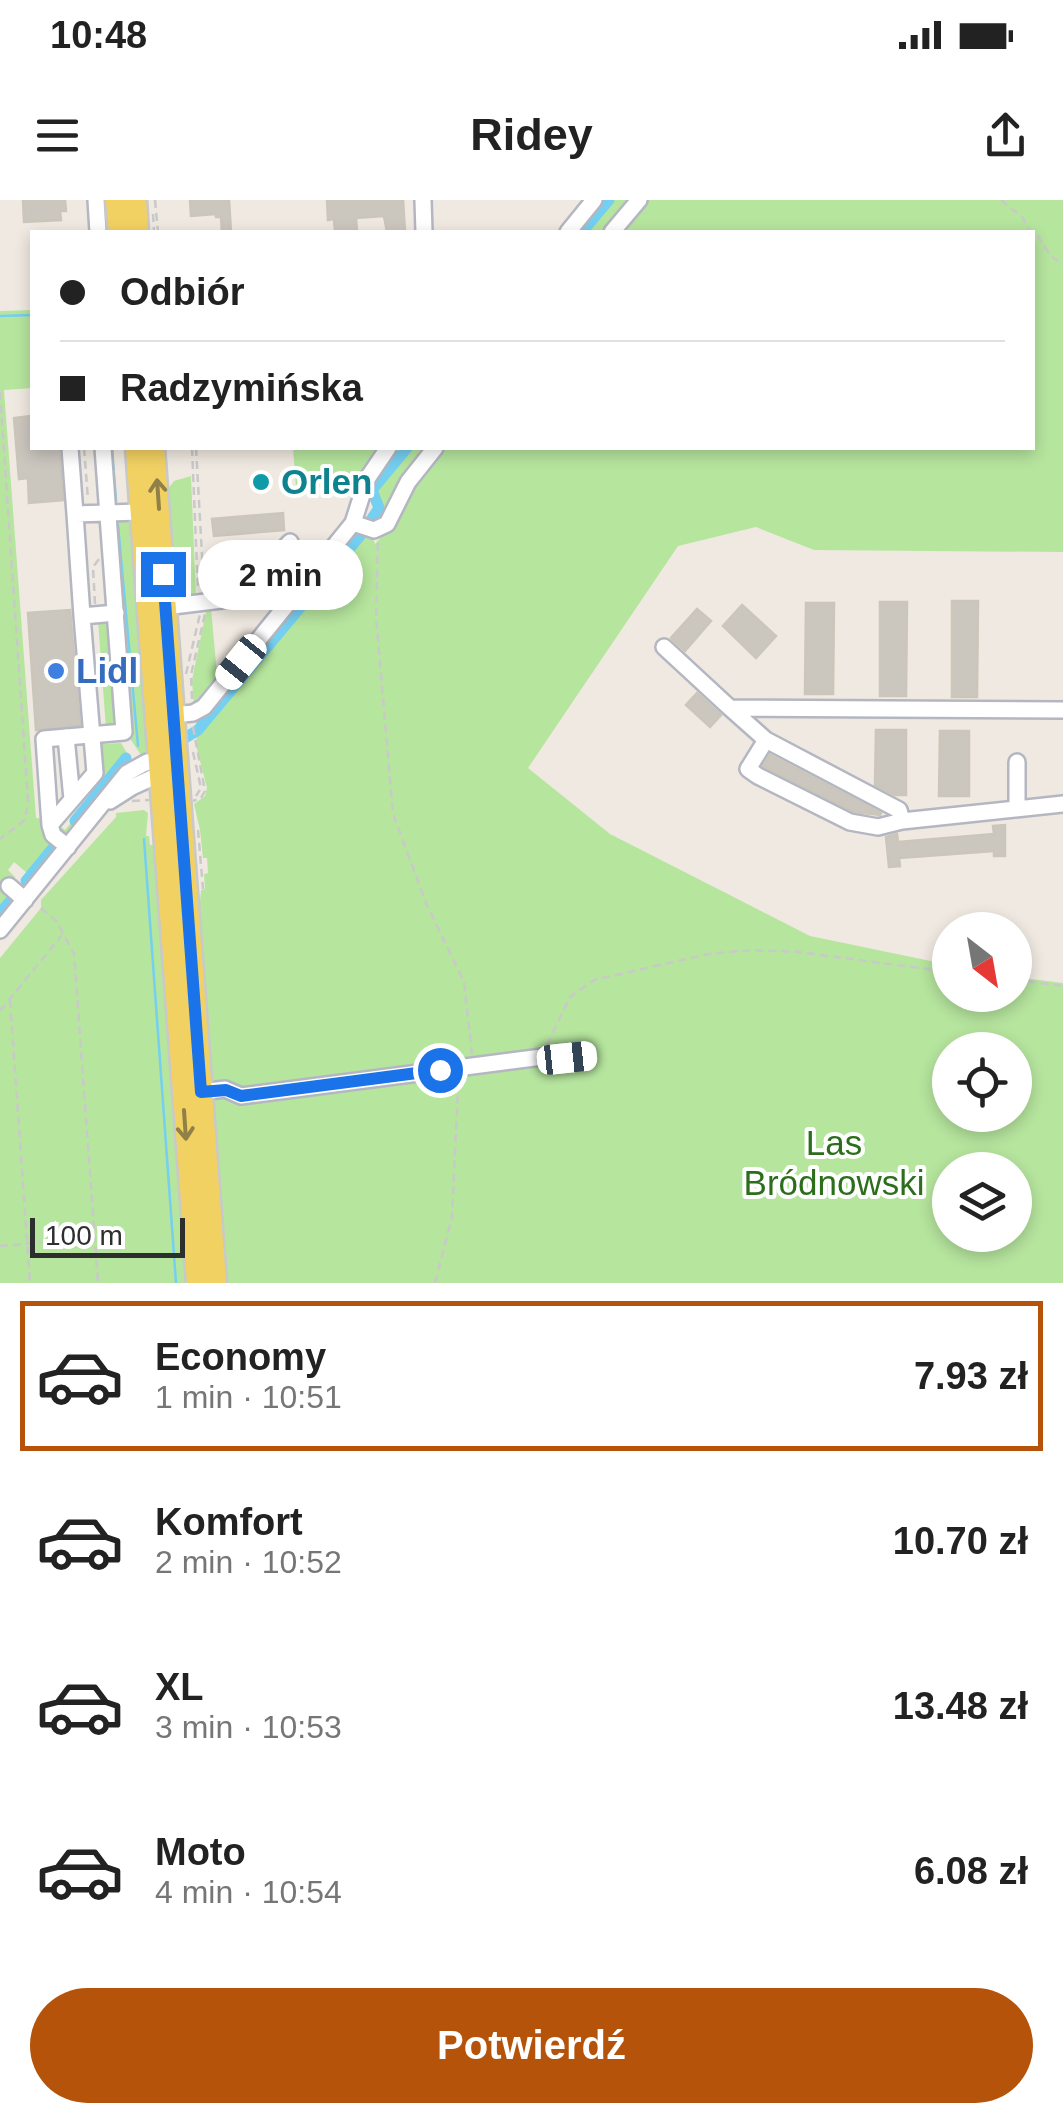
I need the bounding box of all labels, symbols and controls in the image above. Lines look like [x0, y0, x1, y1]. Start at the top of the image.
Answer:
text: 10:48 [50, 14, 147, 56]
icon: menu [30, 108, 85, 163]
icon: share [978, 108, 1033, 163]
text: Ridey [470, 109, 593, 160]
text: Odbiór [120, 271, 245, 313]
text: Radzymińska [120, 367, 363, 409]
place label: Orlen [281, 462, 372, 501]
marker: Orlen [250, 471, 272, 493]
one-way arrow [148, 479, 167, 511]
callout: 2 min [198, 539, 363, 609]
route end [141, 552, 186, 597]
text: 2 min [239, 557, 322, 593]
car [210, 629, 272, 695]
place label: Lidl [76, 651, 138, 690]
marker: Lidl [45, 660, 67, 682]
north arrow [932, 912, 1032, 1012]
map controls [932, 912, 1032, 1252]
button: locate [932, 1032, 1032, 1132]
car [536, 1040, 598, 1076]
route start [418, 1048, 463, 1093]
one-way arrow [176, 1109, 195, 1141]
park label: Las Bródnowski [744, 1123, 924, 1202]
button: layers [932, 1152, 1032, 1252]
scale bar [30, 1213, 185, 1258]
text: 100 m [45, 1220, 123, 1251]
icon: car [35, 1331, 125, 1421]
text: Economy [155, 1336, 326, 1378]
text: 7.93 zł [914, 1355, 1028, 1397]
text: 1 min · 10:51 [155, 1379, 342, 1415]
icon: car [35, 1496, 125, 1586]
text: Komfort [155, 1501, 303, 1543]
text: 10.70 zł [893, 1520, 1028, 1562]
text: 2 min · 10:52 [155, 1544, 342, 1580]
icon: car [35, 1661, 125, 1751]
text: XL [155, 1666, 204, 1708]
text: 13.48 zł [893, 1685, 1028, 1727]
text: 3 min · 10:53 [155, 1709, 342, 1745]
icon: car [35, 1826, 125, 1916]
text: Moto [155, 1831, 246, 1873]
text: 6.08 zł [914, 1850, 1028, 1892]
text: 4 min · 10:54 [155, 1874, 342, 1910]
button: Potwierdź [30, 1988, 1033, 2103]

